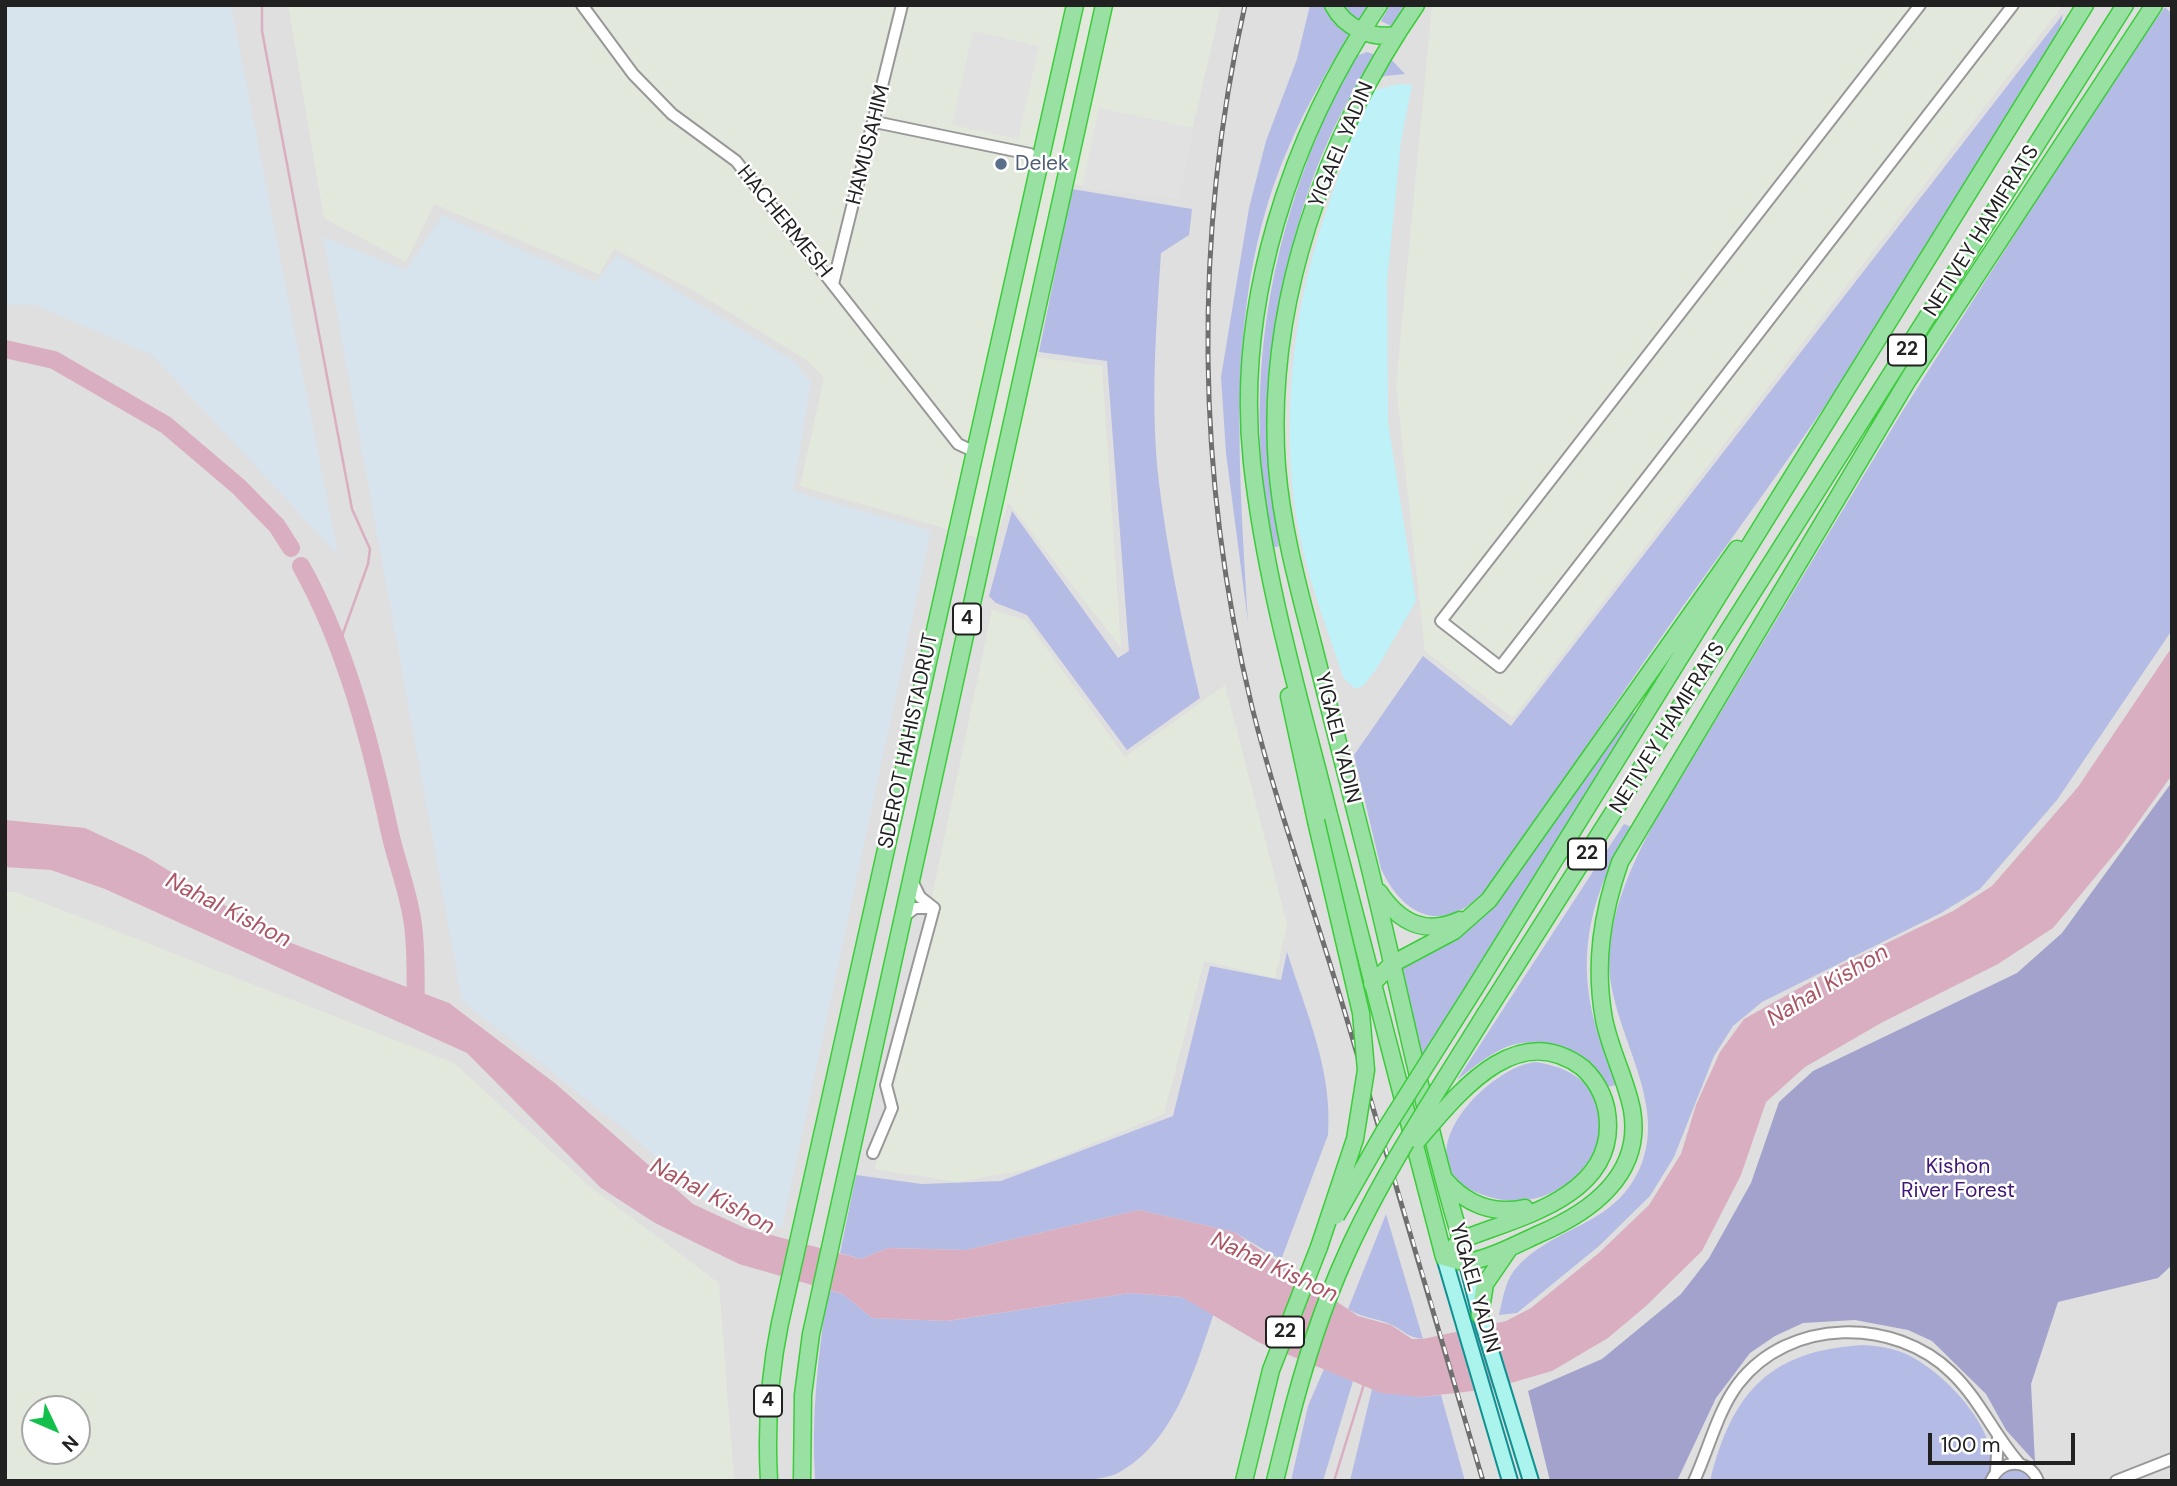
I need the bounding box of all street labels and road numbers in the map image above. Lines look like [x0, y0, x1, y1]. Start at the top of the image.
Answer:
street label: YIGAEL YADIN [1304, 78, 1380, 212]
street label: HAMUSAHIM [842, 82, 896, 208]
street label: NETIVEY HAMIFRATS [1919, 141, 2045, 321]
street label: HACHERMESH [731, 161, 837, 283]
road number: 22 [1888, 334, 1926, 366]
road number: 4 [953, 604, 981, 634]
street label: SDEROT HAHISTADRUT [874, 631, 944, 851]
street label: NETIVEY HAMIFRATS [1605, 638, 1731, 818]
street label: YIGAEL YADIN [1309, 670, 1365, 806]
road number: 22 [1568, 838, 1606, 870]
street label: YIGAEL YADIN [1443, 1220, 1505, 1356]
road number: 22 [1266, 1316, 1304, 1348]
road number: 4 [754, 1386, 782, 1416]

